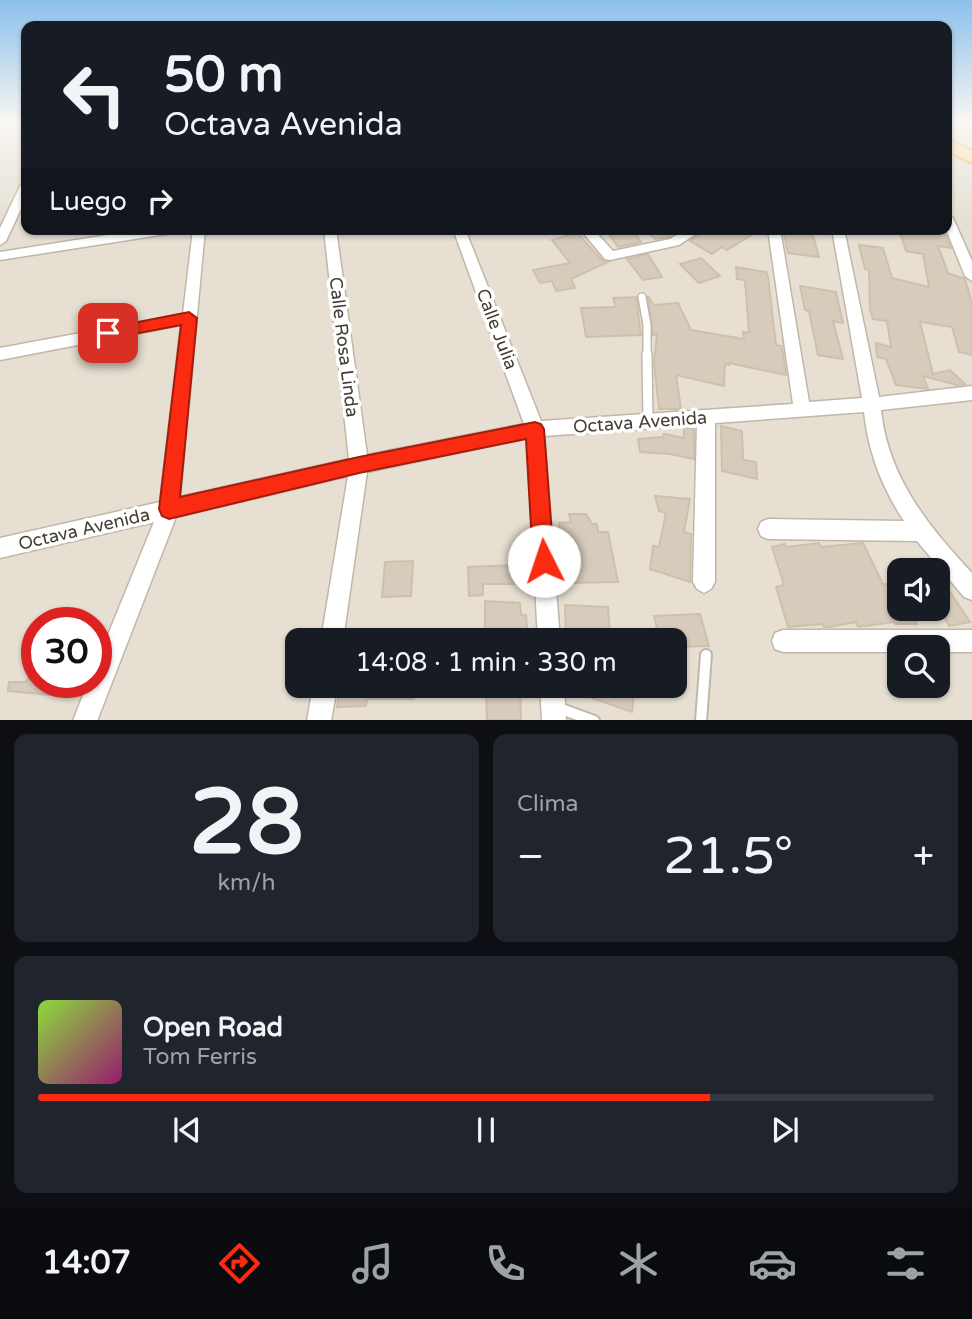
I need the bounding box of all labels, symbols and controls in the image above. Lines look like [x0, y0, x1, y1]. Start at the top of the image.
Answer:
text: 50 m [164, 46, 283, 105]
icon: left [49, 49, 140, 140]
text: Octava Avenida [164, 106, 403, 144]
icon: right [141, 182, 179, 220]
text: Luego [49, 186, 127, 217]
street label: Calle Rosa Linda [324, 276, 364, 418]
street label: Calle Julia [472, 285, 522, 373]
pin [78, 303, 138, 363]
icon: arrive [89, 314, 127, 352]
street label: Octava Avenida [572, 406, 708, 438]
street label: Octava Avenida [16, 503, 152, 555]
position arrow [507, 524, 581, 598]
map controls [887, 558, 950, 698]
button: sound [887, 558, 950, 621]
speed limit sign: 30 [21, 607, 112, 698]
button: search [887, 635, 950, 698]
text: 14:08 · 1 min · 330 m [355, 647, 617, 678]
text: 28 [189, 768, 304, 878]
text: Clima [517, 790, 578, 818]
text: 21.5° [663, 825, 793, 888]
text: − [517, 834, 544, 880]
text: + [913, 834, 934, 880]
text: km/h [218, 869, 275, 897]
text: Open Road [143, 1012, 283, 1043]
text: Tom Ferris [143, 1043, 257, 1071]
icon: previous [168, 1111, 206, 1149]
icon: pause [467, 1111, 505, 1149]
icon: next [766, 1111, 804, 1149]
icon: directions [215, 1239, 264, 1288]
icon: music [348, 1239, 397, 1288]
icon: phone [481, 1239, 530, 1288]
icon: climate [614, 1239, 663, 1288]
icon: car [748, 1239, 797, 1288]
icon: filters [881, 1239, 930, 1288]
text: 14:07 [42, 1244, 131, 1282]

